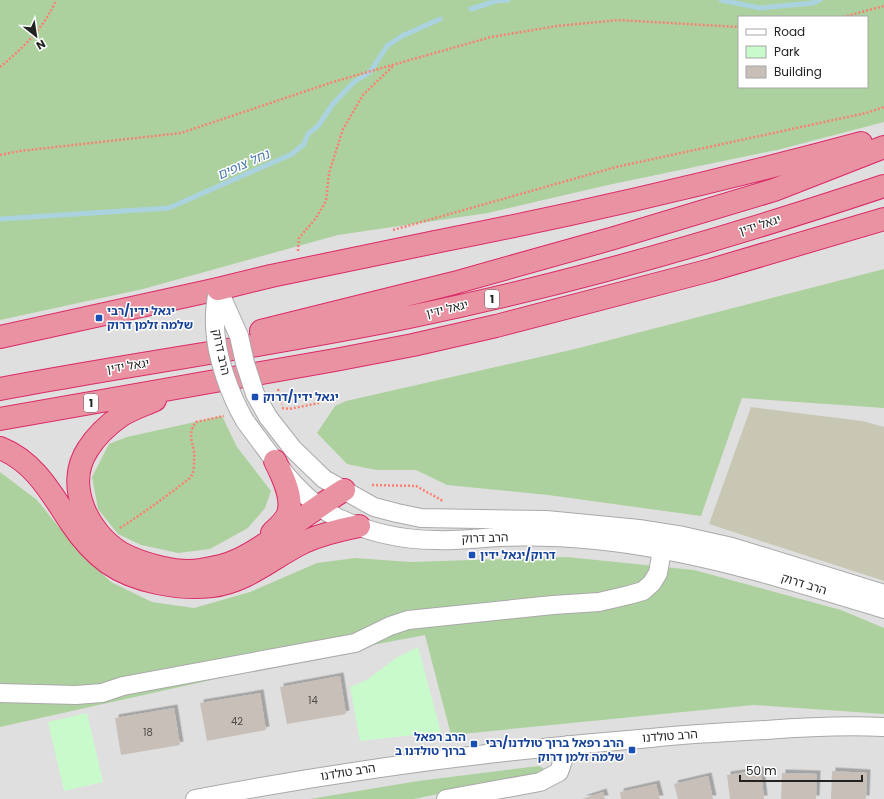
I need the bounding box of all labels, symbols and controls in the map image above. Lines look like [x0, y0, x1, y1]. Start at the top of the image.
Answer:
north arrow [16, 16, 56, 56]
legend [738, 16, 868, 88]
text: Road [774, 23, 805, 40]
text: N [33, 36, 49, 54]
text: Park [774, 43, 801, 60]
text: Building [774, 63, 822, 80]
water label: נחל צופים [214, 144, 273, 184]
street label: יגאל ידין [737, 210, 783, 239]
road number: 1 [485, 290, 499, 308]
street label: יגאל ידין [424, 295, 470, 322]
place label: יגאל ידין/רבי שלמה זלמן דרוק [107, 302, 193, 333]
marker: יגאל ידין/רבי שלמה זלמן דרוק [94, 313, 104, 323]
street label: הרב דרוק [208, 327, 235, 377]
street label: יגאל ידין [106, 354, 150, 377]
place label: יגאל ידין/דרוק [263, 388, 339, 405]
marker: יגאל ידין/דרוק [250, 392, 260, 402]
road number: 1 [84, 394, 98, 412]
street label: הרב דרוק [461, 528, 509, 547]
place label: דרוק/יגאל ידין [480, 546, 556, 563]
marker: דרוק/יגאל ידין [467, 550, 477, 560]
street label: הרב דרוק [779, 569, 829, 599]
house number: 14 [308, 693, 318, 708]
house number: 42 [231, 714, 243, 729]
house number: 18 [143, 725, 153, 740]
street label: הרב טולדנו [642, 725, 698, 746]
place label: הרב רפאל ברוך טולדנו ב [395, 728, 466, 759]
place label: הרב רפאל ברוך טולדנו/רבי שלמה זלמן דרוק [485, 734, 624, 765]
marker: הרב רפאל ברוך טולדנו ב [469, 739, 479, 749]
marker: הרב רפאל ברוך טולדנו/רבי שלמה זלמן דרוק [627, 745, 637, 755]
scale bar [740, 757, 862, 783]
street label: הרב טולדנו [319, 759, 377, 784]
text: 50 m [746, 762, 777, 779]

